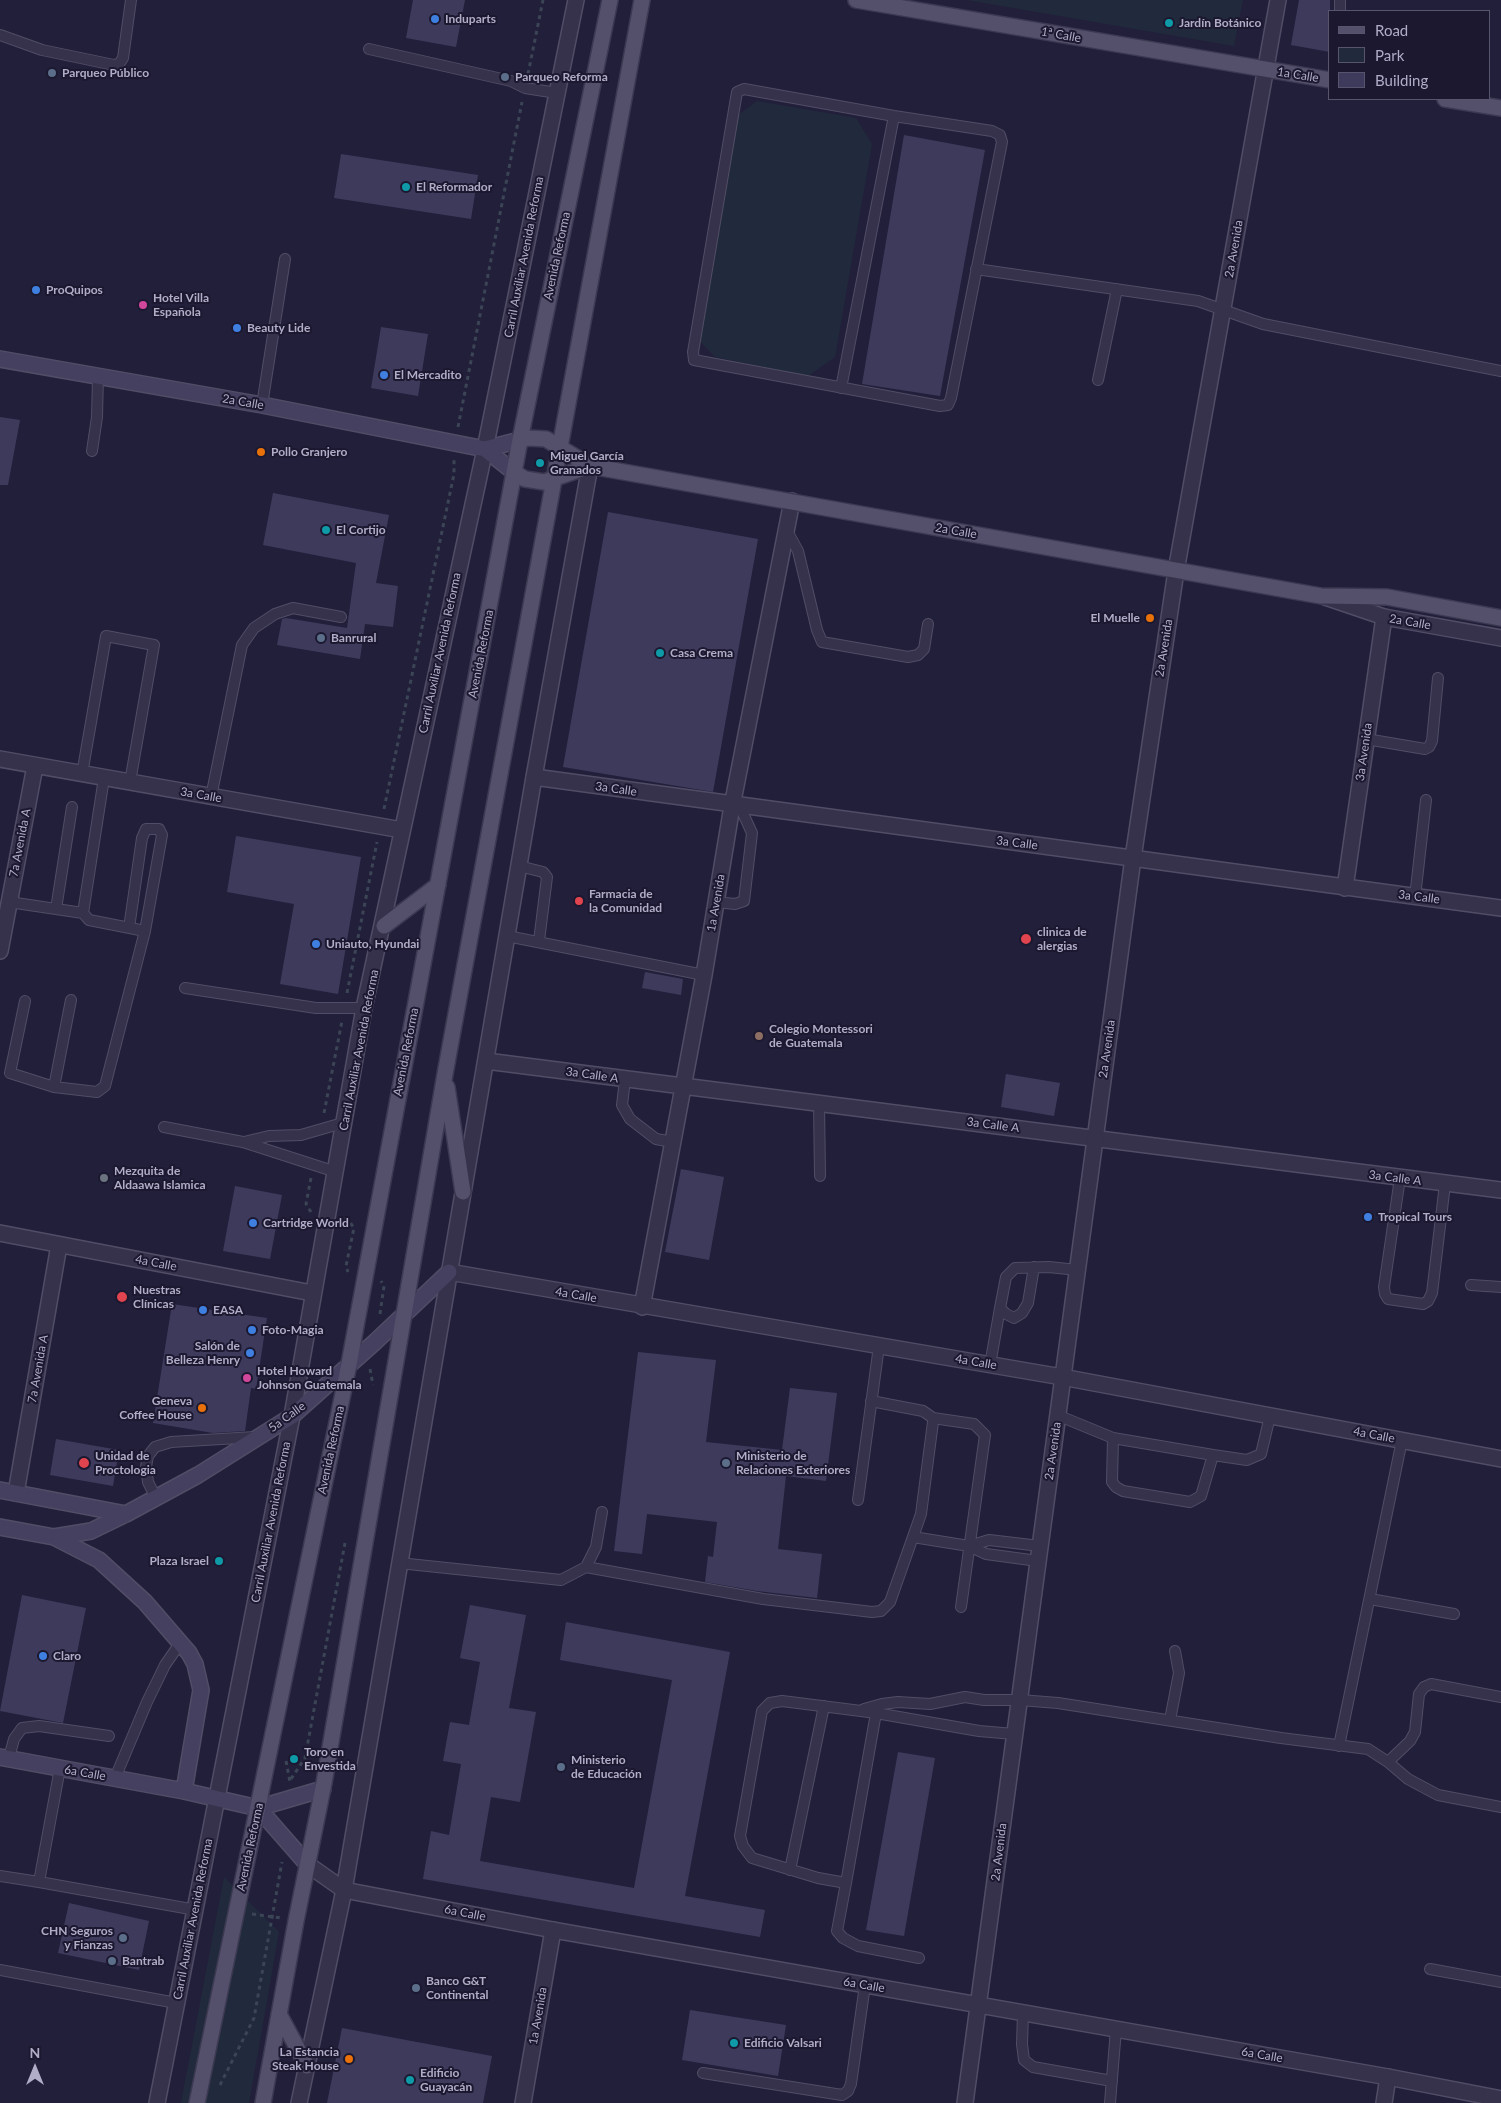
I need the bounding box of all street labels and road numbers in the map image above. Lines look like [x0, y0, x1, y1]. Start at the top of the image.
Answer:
street label: 1ª Calle [1040, 24, 1082, 46]
street label: 1a Calle [1276, 65, 1320, 85]
street label: Carril Auxiliar Avenida Reforma [501, 175, 547, 339]
street label: Avenida Reforma [541, 211, 573, 301]
street label: 2a Avenida [1222, 219, 1246, 279]
street label: 2a Calle [221, 391, 265, 413]
street label: 2a Calle [934, 520, 978, 542]
street label: Carril Auxiliar Avenida Reforma [416, 571, 464, 735]
street label: Avenida Reforma [465, 609, 497, 699]
street label: 2a Calle [1388, 611, 1432, 633]
street label: 2a Avenida [1152, 618, 1176, 678]
street label: 3a Avenida [1353, 722, 1375, 782]
street label: 3a Calle [594, 779, 638, 799]
street label: 3a Calle [179, 784, 223, 806]
street label: 7a Avenida A [6, 808, 34, 878]
street label: 3a Calle [995, 833, 1039, 853]
street label: 1a Avenida [704, 873, 728, 933]
street label: 3a Calle [1397, 887, 1441, 907]
street label: Carril Auxiliar Avenida Reforma [336, 968, 382, 1132]
street label: Avenida Reforma [390, 1007, 422, 1097]
street label: 2a Avenida [1096, 1019, 1118, 1079]
street label: 3a Calle A [565, 1064, 619, 1086]
street label: 3a Calle A [966, 1115, 1020, 1135]
street label: 3a Calle A [1368, 1168, 1422, 1188]
street label: 4a Calle [134, 1252, 178, 1274]
street label: 4a Calle [554, 1284, 598, 1306]
street label: 7a Avenida A [25, 1334, 51, 1404]
street label: 4a Calle [954, 1351, 998, 1373]
street label: 5a Calle [266, 1399, 308, 1435]
street label: Avenida Reforma [315, 1405, 347, 1495]
street label: 2a Avenida [1042, 1421, 1064, 1481]
street label: 4a Calle [1352, 1424, 1396, 1446]
street label: Carril Auxiliar Avenida Reforma [248, 1440, 294, 1604]
street label: 6a Calle [63, 1762, 107, 1784]
street label: Avenida Reforma [234, 1802, 266, 1892]
street label: 2a Avenida [988, 1822, 1010, 1882]
street label: Carril Auxiliar Avenida Reforma [170, 1837, 216, 2001]
street label: 6a Calle [443, 1902, 487, 1924]
street label: 6a Calle [842, 1974, 886, 1996]
street label: 1a Avenida [526, 1986, 550, 2046]
street label: 6a Calle [1240, 2044, 1284, 2066]

